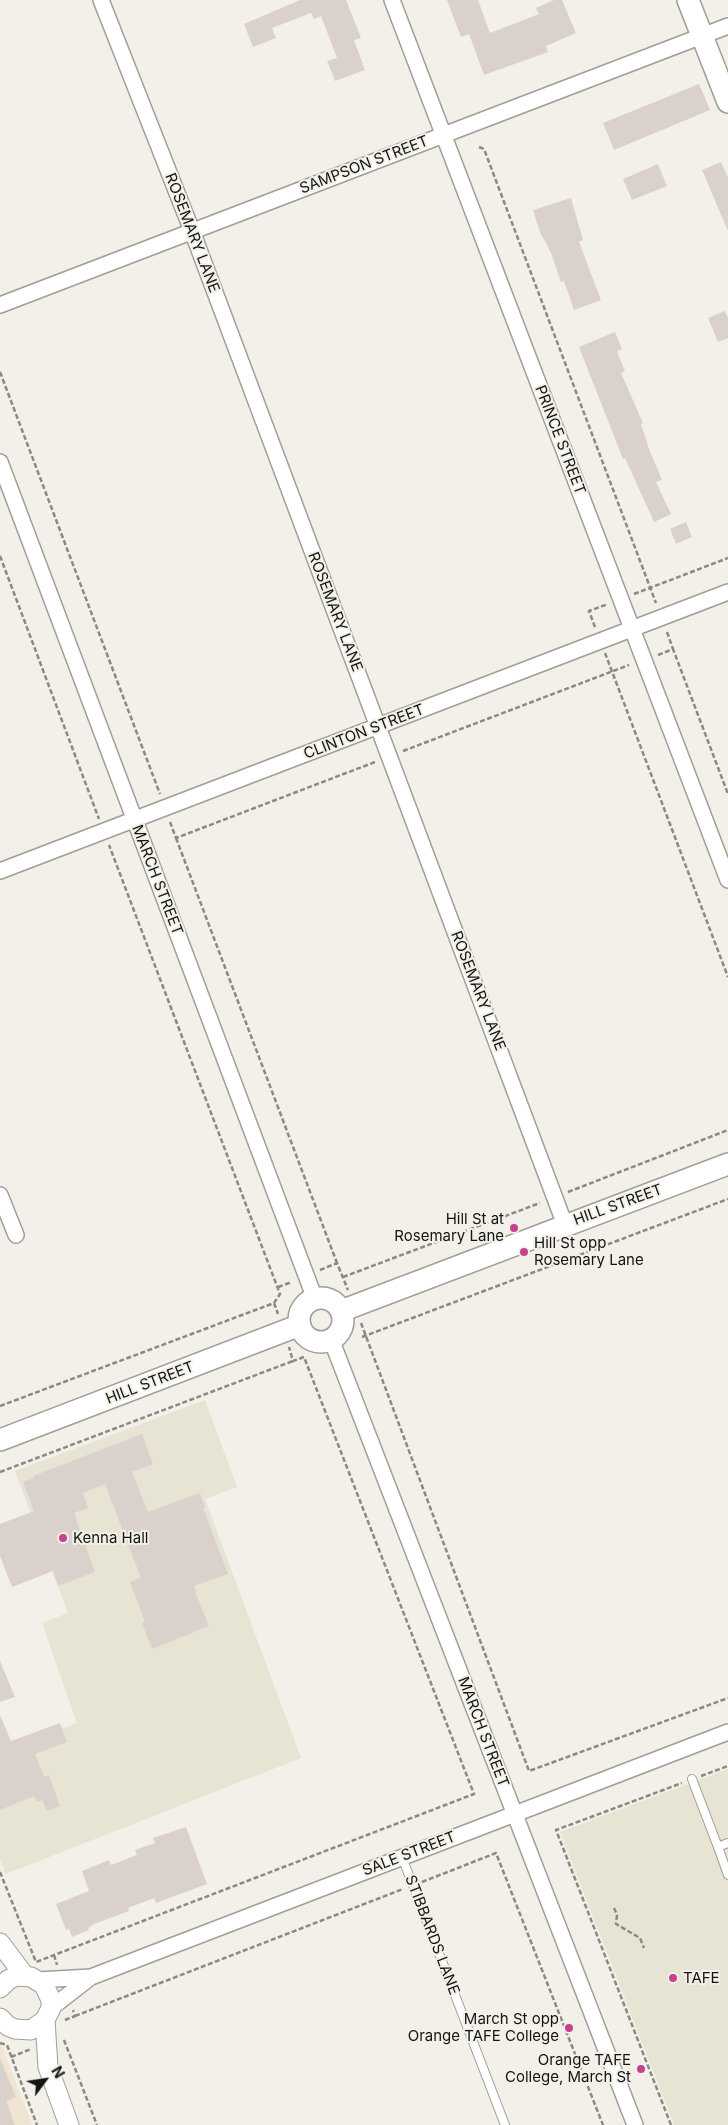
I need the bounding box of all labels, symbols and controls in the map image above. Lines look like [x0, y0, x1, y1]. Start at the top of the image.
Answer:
street label: SAMPSON STREET [297, 132, 431, 198]
street label: ROSEMARY LANE [161, 171, 223, 295]
street label: PRINCE STREET [531, 383, 589, 497]
street label: ROSEMARY LANE [304, 550, 366, 674]
street label: CLINTON STREET [301, 701, 427, 763]
street label: MARCH STREET [128, 822, 186, 938]
street label: ROSEMARY LANE [447, 929, 509, 1053]
street label: HILL STREET [571, 1181, 665, 1229]
place label: Hill St at Rosemary Lane [394, 1210, 504, 1245]
marker: Hill St at Rosemary Lane [508, 1222, 520, 1234]
place label: Hill St opp Rosemary Lane [534, 1234, 644, 1269]
marker: Hill St opp Rosemary Lane [518, 1246, 530, 1258]
street label: HILL STREET [103, 1358, 197, 1408]
place label: Kenna Hall [73, 1529, 148, 1547]
marker: Kenna Hall [57, 1532, 69, 1544]
street label: MARCH STREET [454, 1674, 512, 1790]
street label: SALE STREET [360, 1828, 458, 1880]
street label: STIBBARDS LANE [401, 1873, 463, 1997]
place label: TAFE [683, 1969, 720, 1987]
marker: TAFE [667, 1972, 679, 1984]
place label: March St opp Orange TAFE College [408, 2010, 559, 2045]
marker: March St opp Orange TAFE College [563, 2022, 575, 2034]
place label: Orange TAFE College, March St [505, 2051, 631, 2086]
north arrow [20, 2055, 70, 2105]
text: N [48, 2063, 68, 2081]
marker: Orange TAFE College, March St [635, 2063, 647, 2075]

